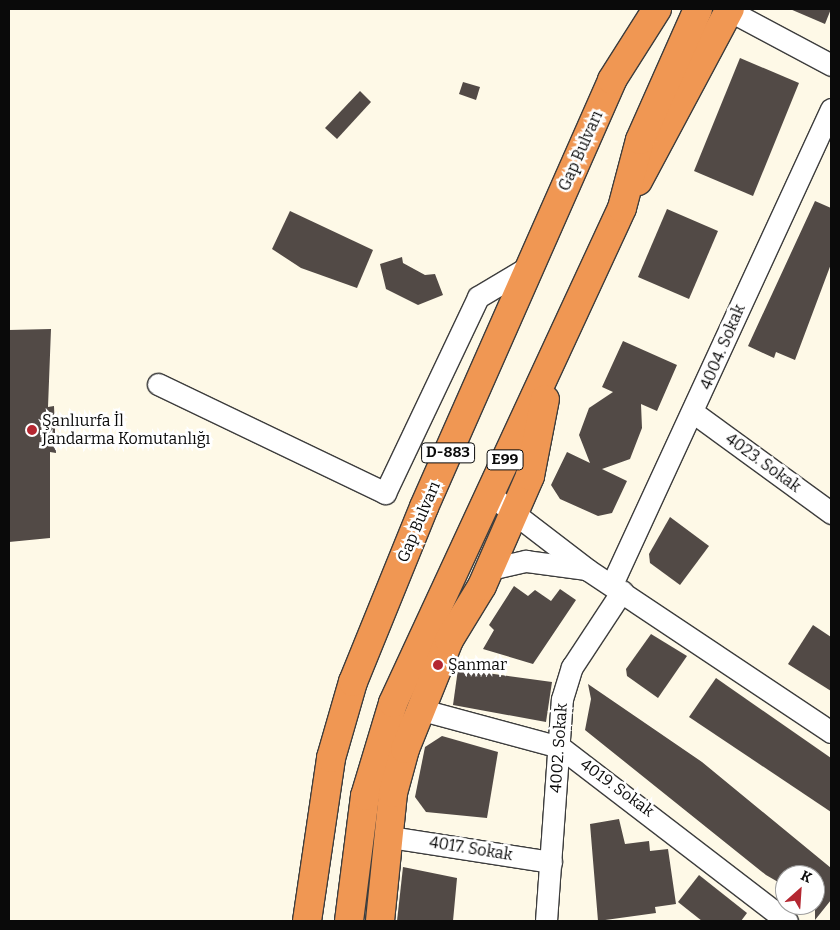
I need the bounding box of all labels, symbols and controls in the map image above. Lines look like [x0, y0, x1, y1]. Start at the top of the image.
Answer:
street label: Gap Bulvarı [555, 108, 607, 194]
street label: 4004. Sokak [696, 301, 750, 393]
place label: Şanlıurfa İl Jandarma Komutanlığı [42, 411, 210, 449]
marker: Şanlıurfa İl Jandarma Komutanlığı [26, 424, 38, 436]
street label: 4023. Sokak [722, 429, 804, 497]
road number: D-883 [420, 440, 476, 466]
road number: E99 [486, 448, 524, 472]
street label: Gap Bulvarı [393, 479, 445, 565]
place label: Şanmar [448, 655, 507, 675]
marker: Şanmar [432, 659, 444, 671]
street label: 4002. Sokak [546, 702, 572, 794]
street label: 4019. Sokak [576, 755, 658, 821]
street label: 4017. Sokak [428, 833, 514, 865]
north arrow [775, 865, 825, 915]
text: K [798, 867, 815, 887]

